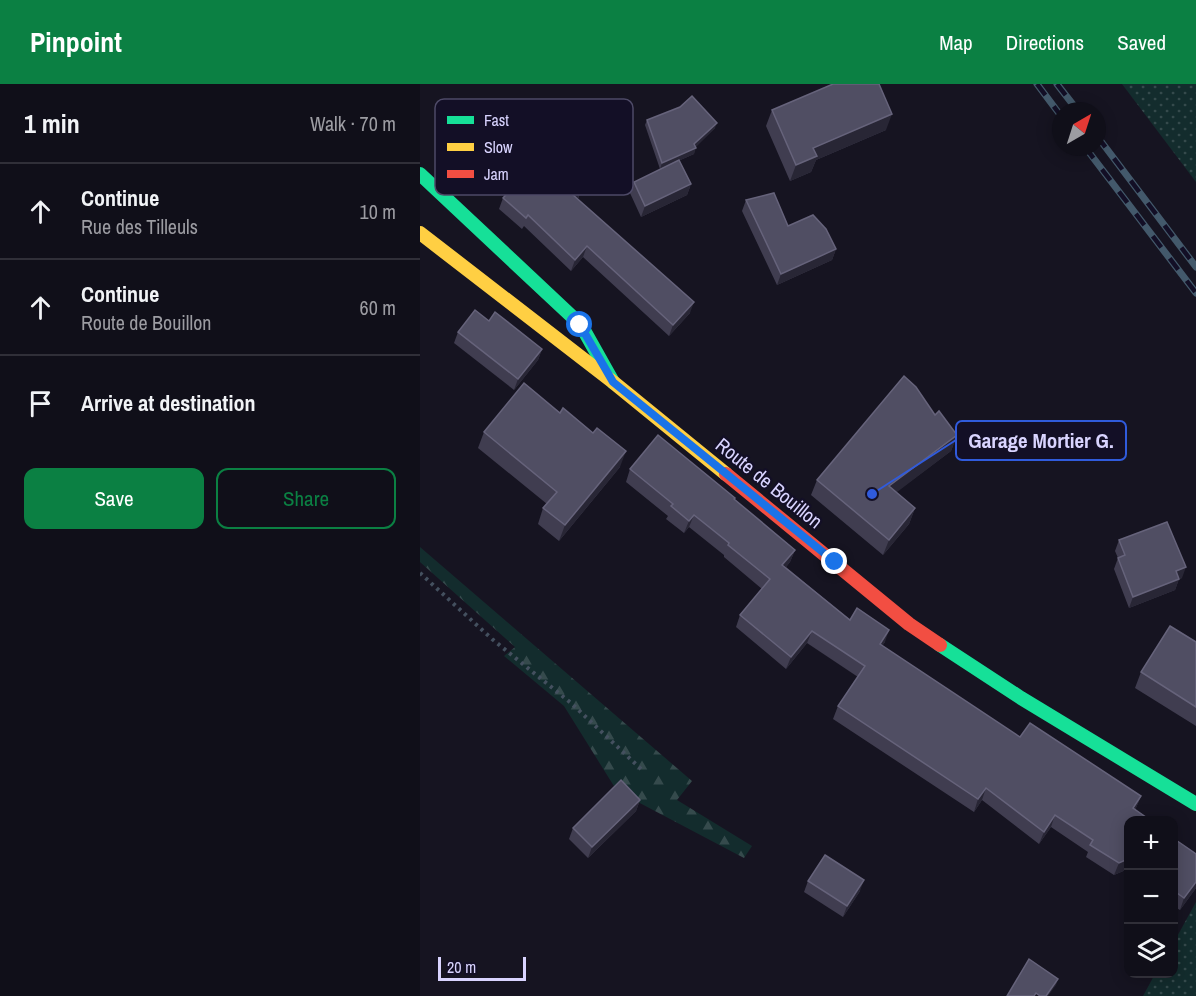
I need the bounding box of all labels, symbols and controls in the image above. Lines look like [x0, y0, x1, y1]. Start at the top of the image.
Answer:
text: Pinpoint [30, 23, 122, 61]
text: Map [939, 28, 973, 57]
text: Directions [1006, 28, 1084, 57]
text: Saved [1117, 28, 1166, 57]
legend [435, 99, 633, 195]
north arrow [1052, 102, 1106, 156]
text: 1 min [24, 106, 80, 141]
text: Fast [484, 109, 509, 131]
text: Walk · 70 m [310, 110, 396, 137]
text: Slow [484, 136, 513, 158]
text: Jam [484, 163, 509, 185]
text: Continue [81, 183, 159, 213]
icon: ahead [24, 195, 57, 228]
text: 10 m [360, 198, 396, 225]
text: Rue des Tilleuls [81, 213, 198, 240]
text: Continue [81, 279, 159, 309]
icon: ahead [24, 291, 57, 324]
text: 60 m [360, 294, 396, 321]
text: Route de Bouillon [81, 309, 211, 336]
route start [566, 311, 592, 337]
icon: arrive [24, 387, 57, 420]
text: Arrive at destination [81, 388, 255, 418]
callout: Garage Mortier G. [956, 421, 1126, 460]
text: Garage Mortier G. [968, 426, 1114, 455]
street label: Route de Bouillon [710, 431, 828, 534]
button: Save [24, 468, 204, 529]
button: Share [216, 468, 396, 529]
route end [821, 548, 847, 574]
map controls [1124, 816, 1178, 978]
button: + [1124, 816, 1178, 870]
button: − [1124, 870, 1178, 924]
button: layers [1124, 924, 1178, 978]
scale bar [438, 954, 526, 982]
text: 20 m [447, 956, 476, 978]

